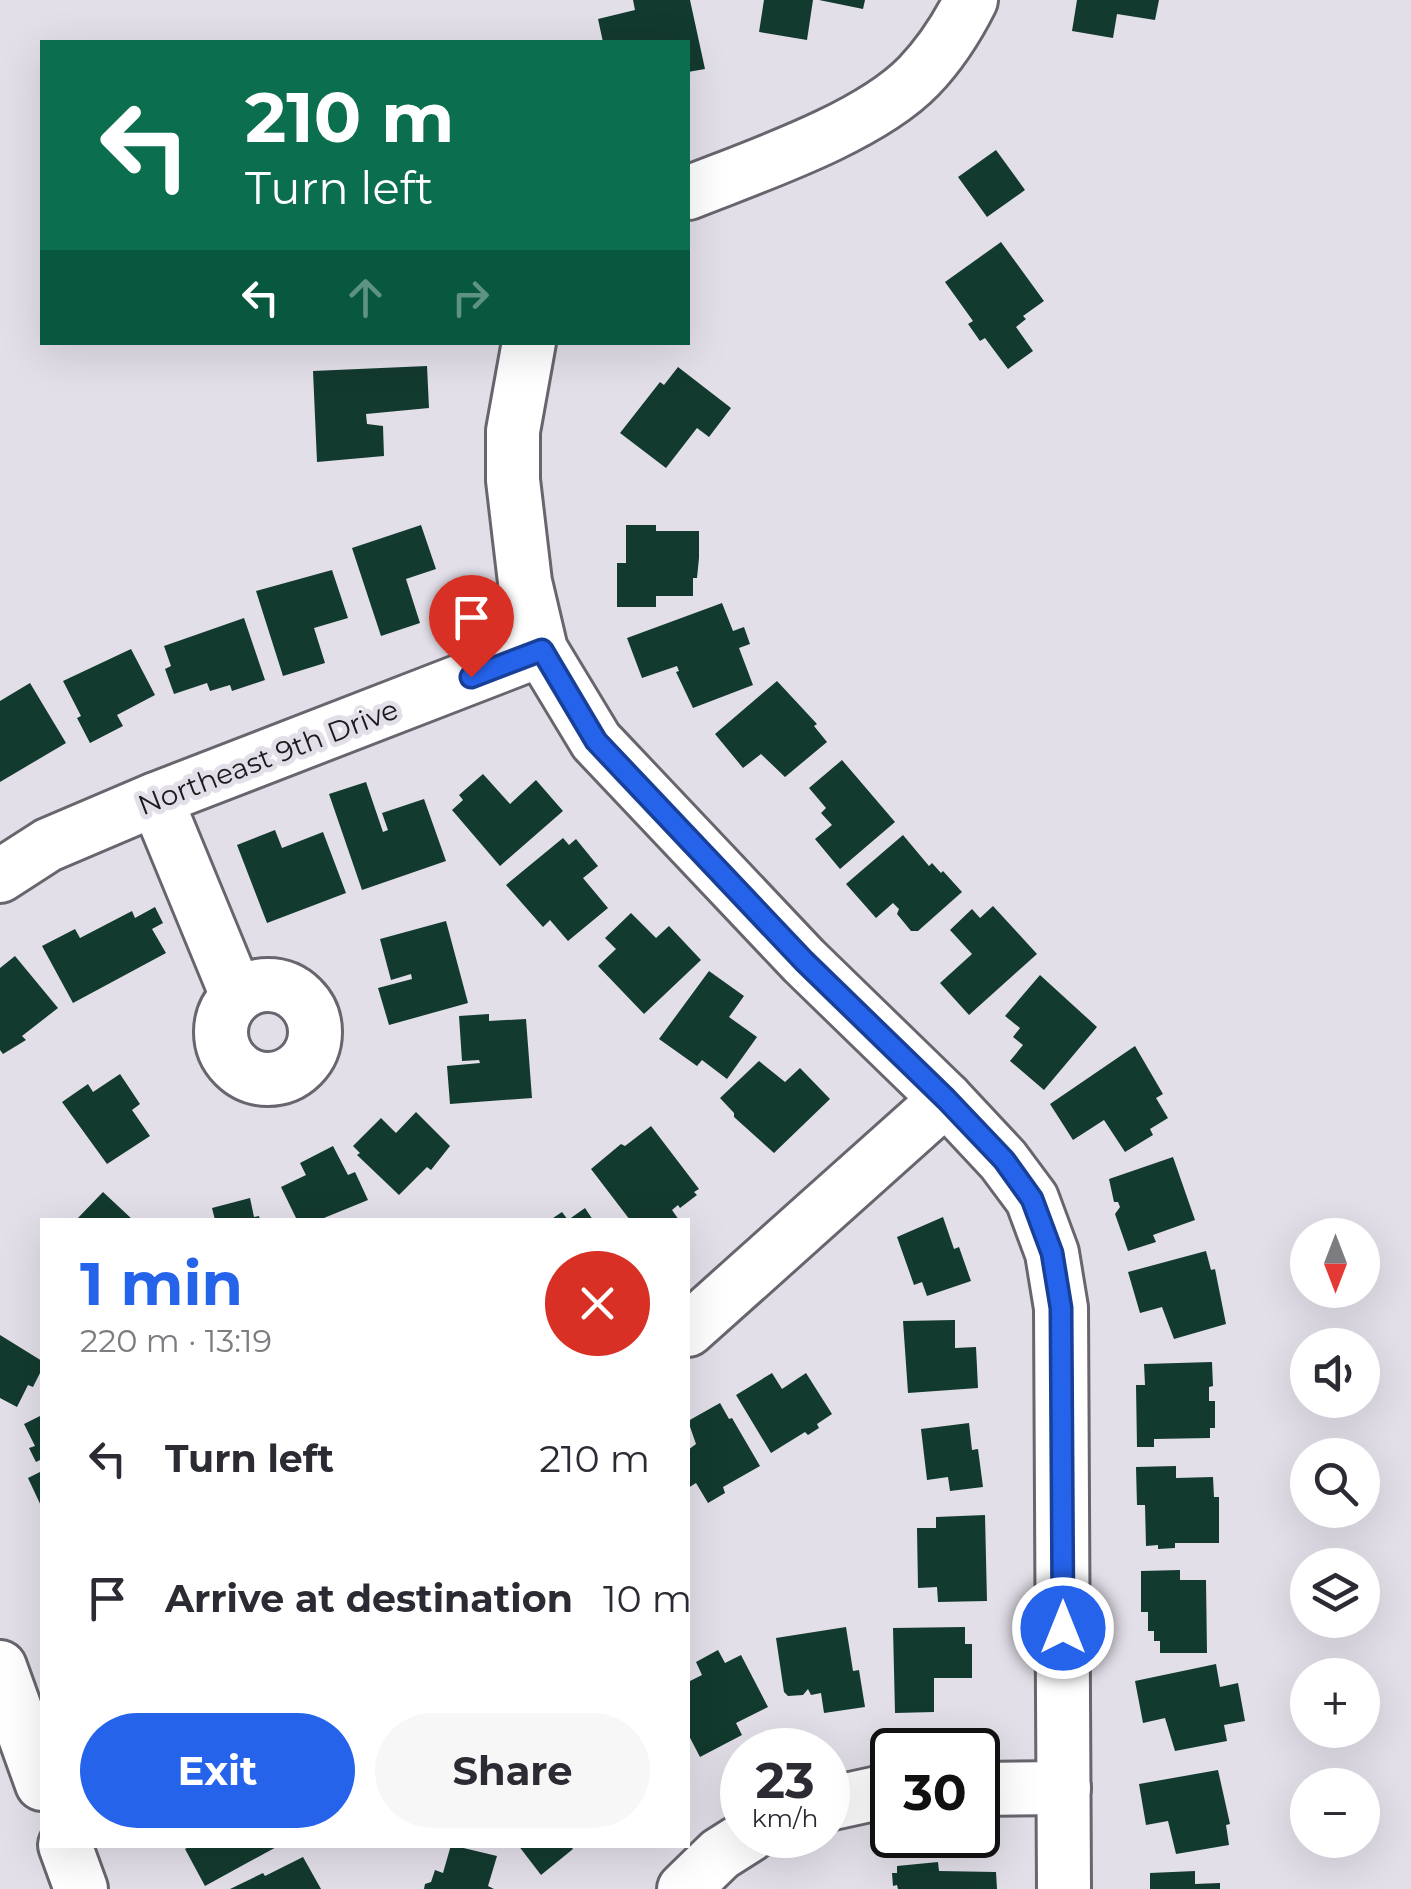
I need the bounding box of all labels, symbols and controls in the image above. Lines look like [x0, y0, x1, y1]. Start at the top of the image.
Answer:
text: 210 m [245, 74, 455, 160]
icon: left [80, 80, 210, 210]
text: Turn left [245, 160, 433, 215]
icon: left [233, 270, 288, 325]
icon: ahead [338, 270, 393, 325]
icon: right [443, 270, 498, 325]
pin [429, 575, 514, 678]
icon: arrive [444, 590, 499, 645]
street label: Northeast 9th Drive [133, 692, 403, 822]
north arrow [1290, 1218, 1380, 1308]
map controls [1290, 1218, 1380, 1858]
text: 1 min [80, 1247, 243, 1320]
button: close [545, 1251, 650, 1356]
text: 220 m · 13:19 [80, 1321, 272, 1360]
button: sound [1290, 1328, 1380, 1418]
icon: left [80, 1431, 135, 1486]
text: Turn left [165, 1435, 334, 1482]
text: 210 m [539, 1435, 650, 1482]
button: search [1290, 1438, 1380, 1528]
button: layers [1290, 1548, 1380, 1638]
icon: arrive [80, 1571, 135, 1626]
text: Arrive at destination [165, 1575, 573, 1622]
text: 10 m [603, 1575, 692, 1622]
position arrow [1011, 1576, 1115, 1680]
button: + [1290, 1658, 1380, 1748]
button: Exit [80, 1713, 355, 1828]
button: Share [375, 1713, 650, 1828]
speed limit sign: 30 [870, 1728, 1000, 1858]
text: 23 [755, 1750, 815, 1811]
button: − [1290, 1768, 1380, 1858]
text: km/h [752, 1803, 818, 1833]

